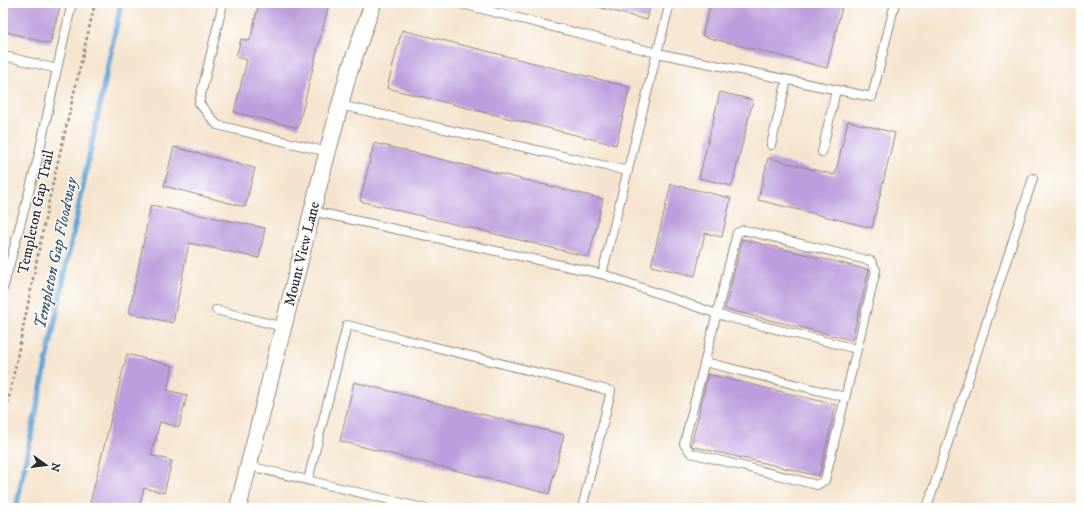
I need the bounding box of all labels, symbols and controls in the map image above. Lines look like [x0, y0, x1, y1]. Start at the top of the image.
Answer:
street label: Templeton Gap Trail [14, 148, 59, 276]
water label: Templeton Gap Floodway [30, 174, 82, 331]
street label: Mount View Lane [280, 200, 324, 308]
north arrow [26, 445, 66, 485]
text: N [47, 461, 63, 473]

